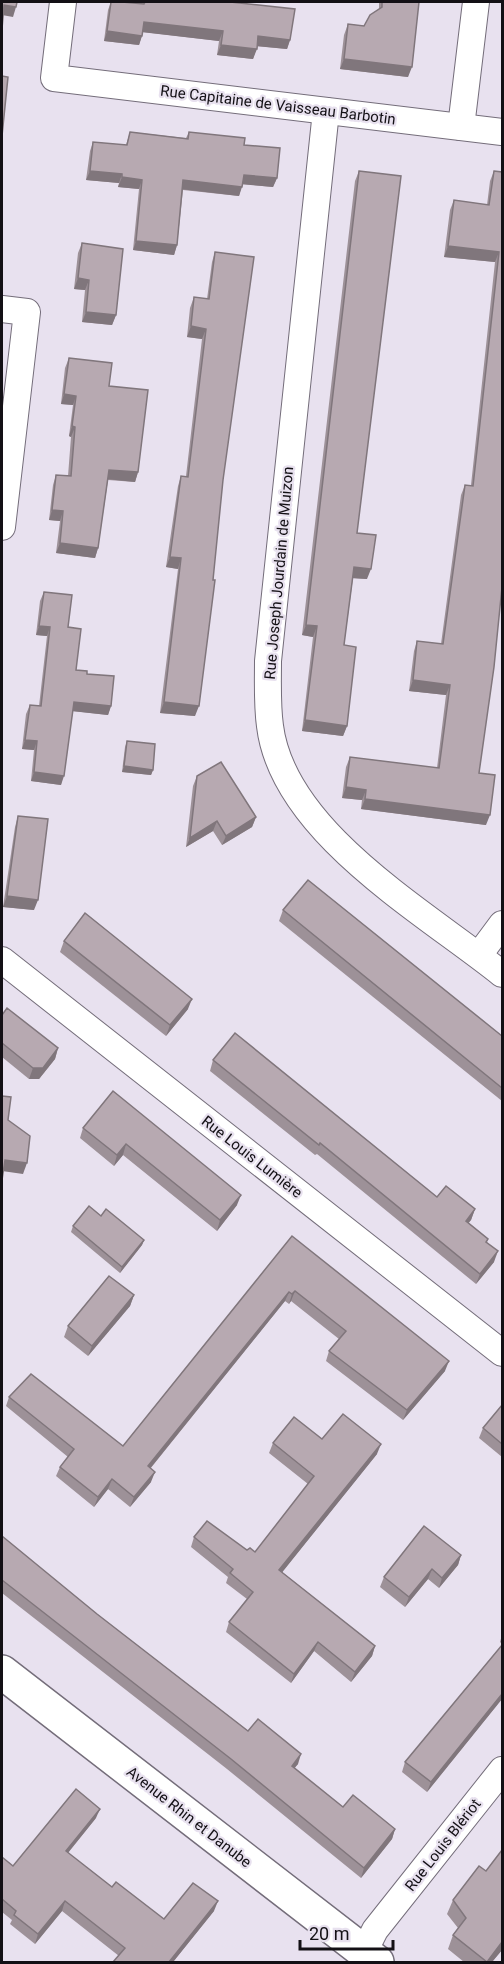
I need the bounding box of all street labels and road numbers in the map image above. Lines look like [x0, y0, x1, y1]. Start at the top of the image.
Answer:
street label: Rue Capitaine de Vaisseau Barbotin [159, 82, 397, 128]
street label: Rue Joseph Jourdain de Muizon [261, 466, 297, 680]
street label: Rue Louis Lumière [198, 1112, 306, 1202]
street label: Avenue Rhin et Danube [123, 1763, 255, 1871]
street label: Rue Louis Blériot [401, 1795, 485, 1895]

